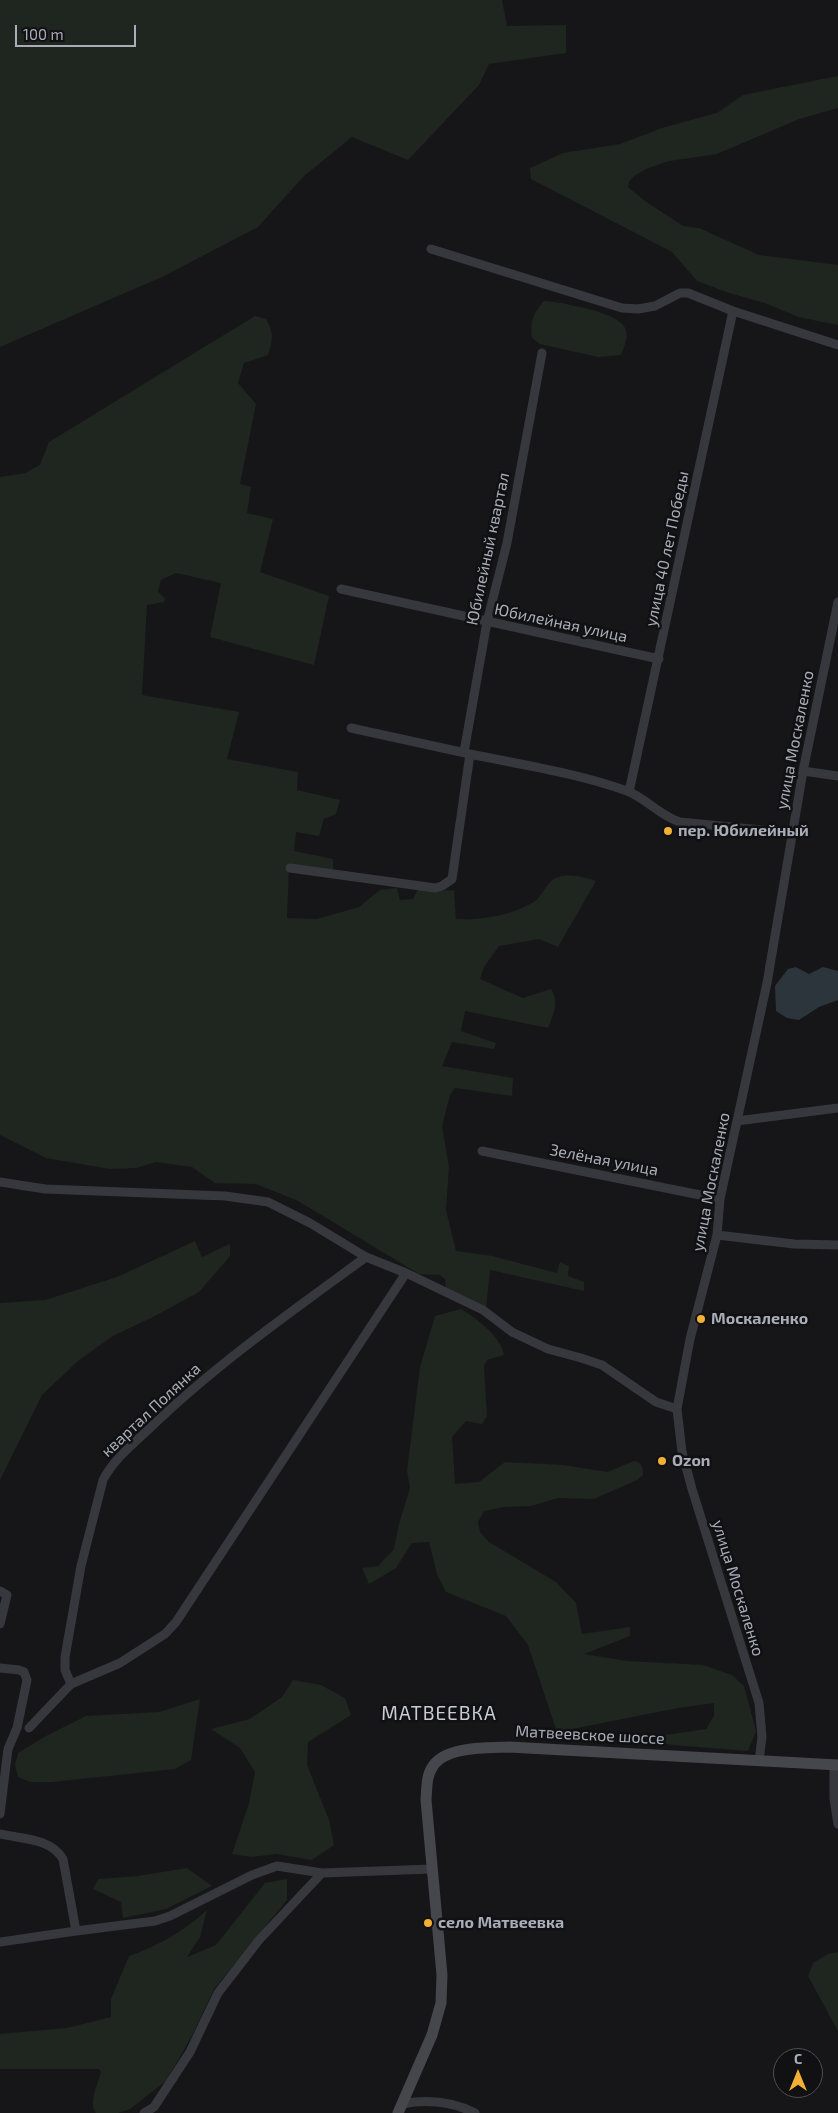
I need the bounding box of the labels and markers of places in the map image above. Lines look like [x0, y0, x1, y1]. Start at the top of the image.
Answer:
place label: пер. Юбилейный [678, 821, 809, 841]
marker: пер. Юбилейный [662, 825, 674, 837]
place label: Москаленко [711, 1309, 808, 1329]
marker: Москаленко [695, 1313, 707, 1325]
place label: Ozon [672, 1451, 710, 1471]
marker: Ozon [656, 1455, 668, 1467]
place label: село Матвеевка [438, 1913, 564, 1933]
marker: село Матвеевка [422, 1917, 434, 1929]

